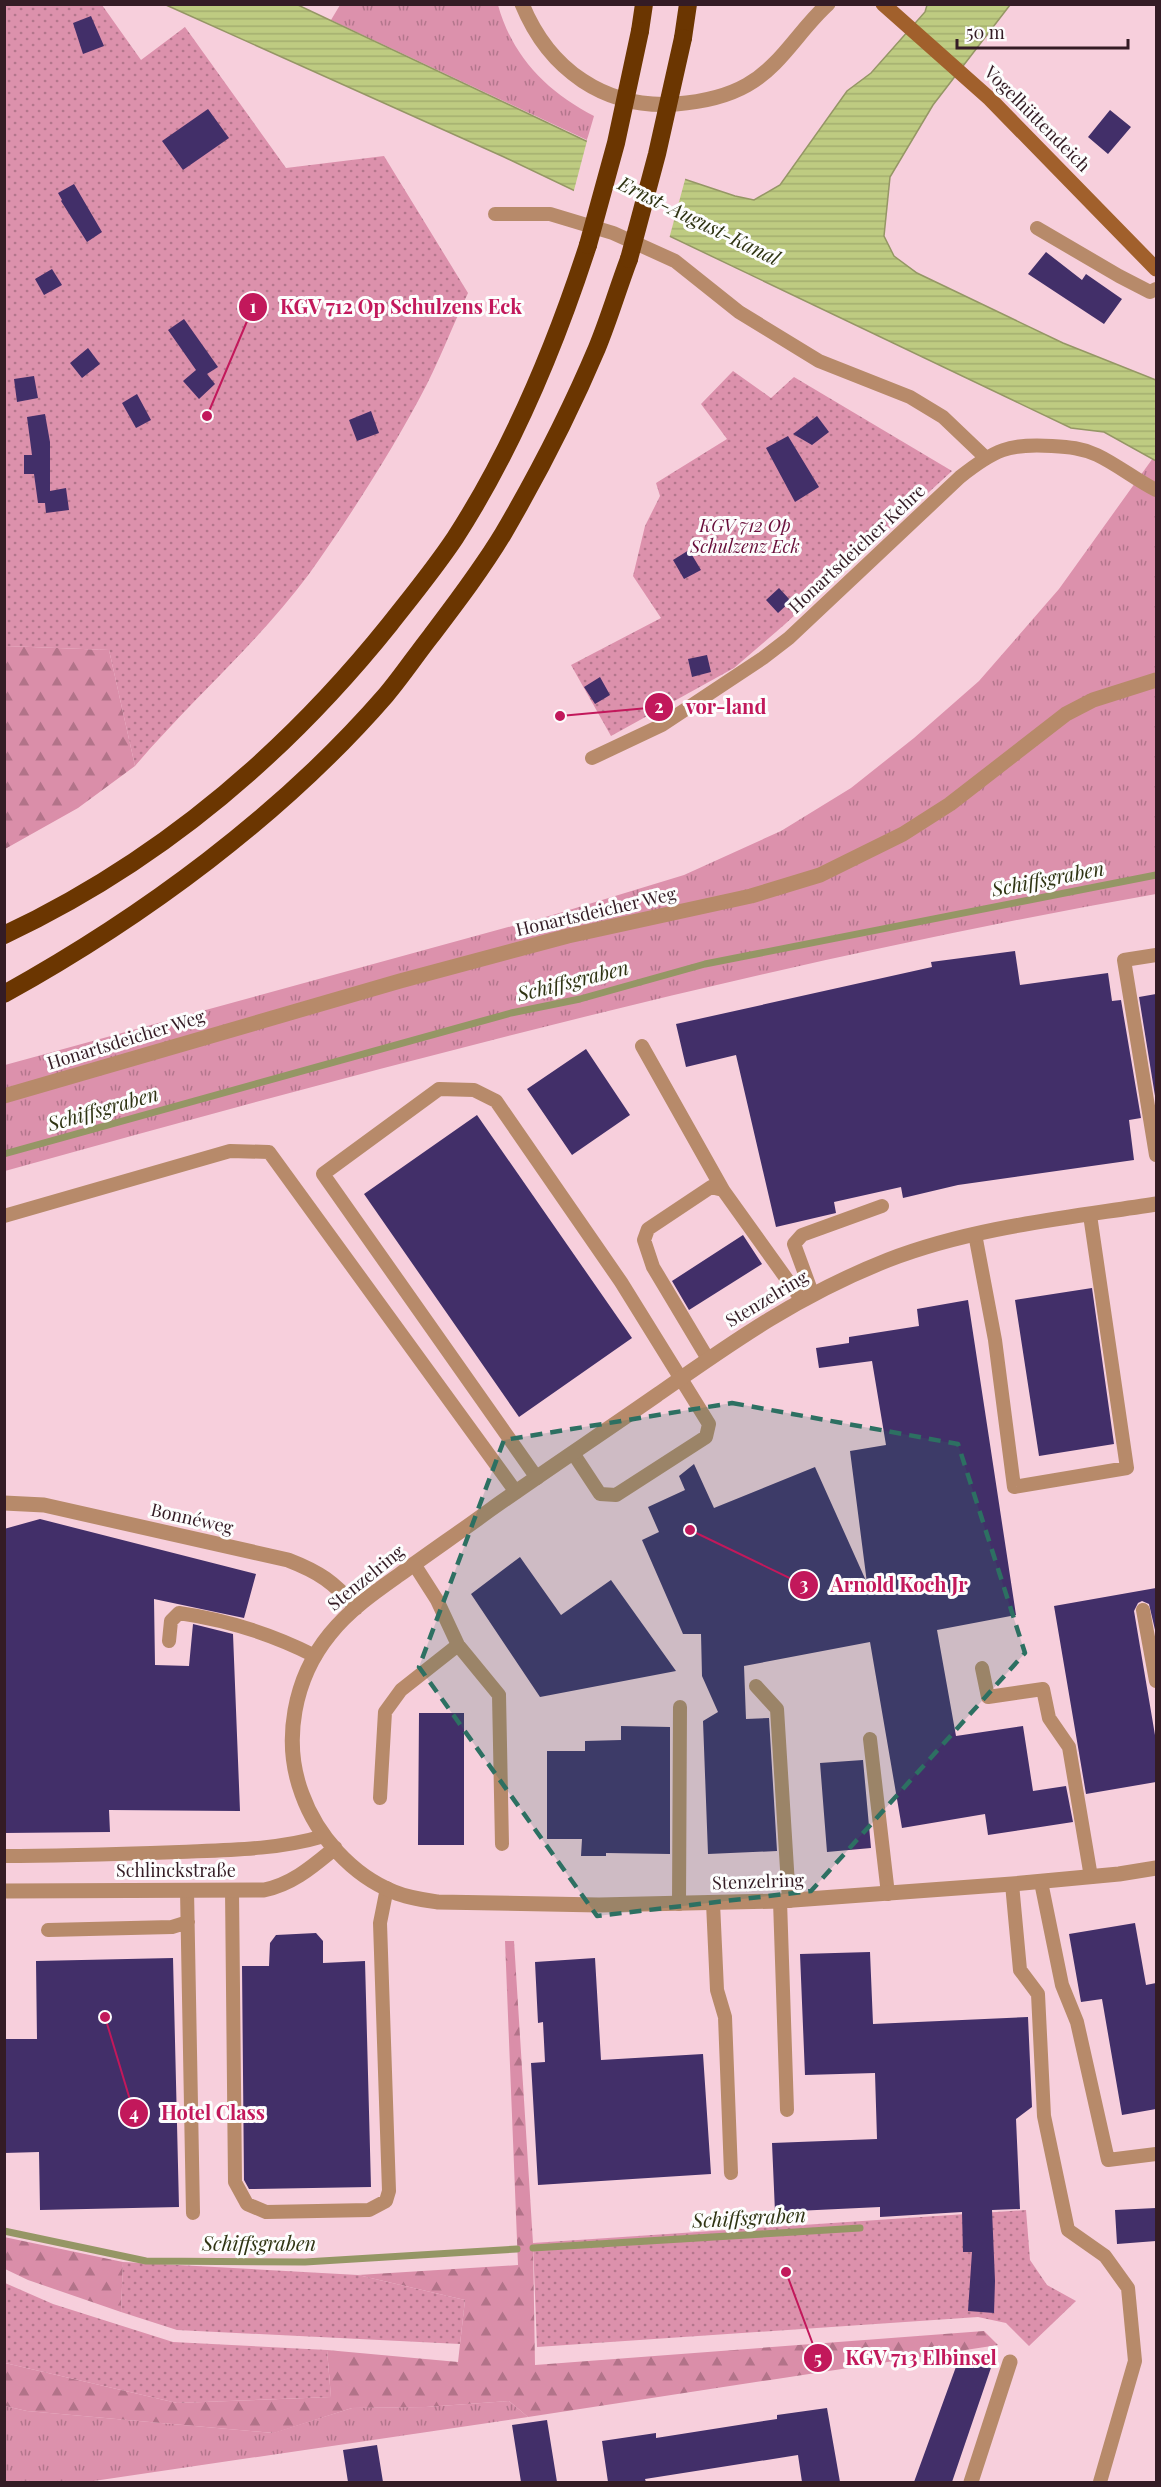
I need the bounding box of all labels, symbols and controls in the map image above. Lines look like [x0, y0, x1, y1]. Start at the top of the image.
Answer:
scale bar [957, 12, 1128, 50]
text: 50 m [966, 20, 1005, 44]
street label: Vogelhüttendeich [979, 59, 1096, 177]
water label: Ernst-August-Kanal [613, 168, 786, 271]
callout: KGV 712 Op Schulzens Eck [238, 288, 534, 326]
text: KGV 712 Op Schulzens Eck [280, 292, 522, 319]
text: 1 [250, 294, 257, 318]
street label: Honartsdeicher Kehre [783, 478, 930, 618]
park label: KGV 712 Op Schulzenz Eck [689, 513, 800, 558]
callout: vor-land [644, 688, 779, 726]
text: vor-land [685, 692, 766, 719]
text: 2 [654, 694, 664, 718]
water label: Schiffsgraben [988, 853, 1106, 902]
street label: Honartsdeicher Weg [513, 881, 679, 941]
water label: Schiffsgraben [513, 953, 631, 1007]
street label: Honartsdeicher Weg [44, 1003, 208, 1074]
water label: Schiffsgraben [43, 1079, 161, 1137]
street label: Stenzelring [721, 1264, 813, 1332]
street label: Bonnéweg [149, 1497, 236, 1539]
street label: Stenzelring [322, 1539, 409, 1616]
callout: Arnold Koch Jr [789, 1566, 980, 1604]
text: Arnold Koch Jr [829, 1570, 968, 1597]
text: 3 [800, 1572, 809, 1596]
street label: Schlinckstraße [116, 1858, 236, 1882]
street label: Stenzelring [712, 1867, 805, 1895]
callout: Hotel Class [119, 2094, 277, 2132]
text: Hotel Class [161, 2098, 265, 2125]
text: 4 [129, 2101, 139, 2125]
water label: Schiffsgraben [690, 2200, 807, 2233]
water label: Schiffsgraben [201, 2229, 316, 2256]
callout: KGV 713 Elbinsel [803, 2339, 1009, 2377]
text: KGV 713 Elbinsel [845, 2343, 997, 2370]
text: 5 [814, 2346, 822, 2370]

